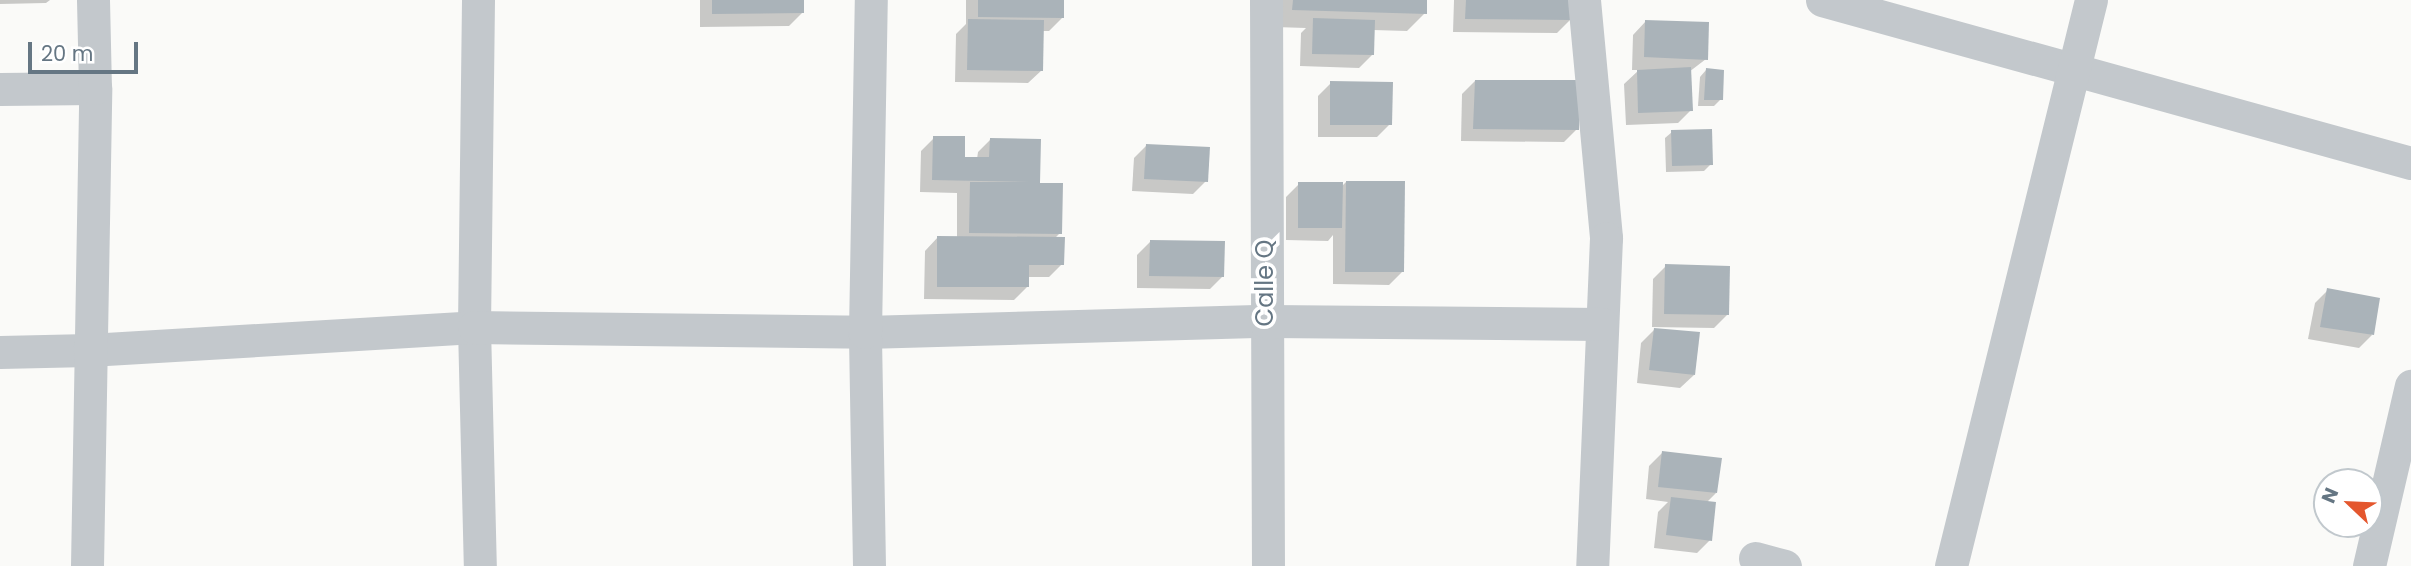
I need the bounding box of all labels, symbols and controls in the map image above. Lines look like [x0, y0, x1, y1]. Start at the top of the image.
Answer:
scale bar [32, 28, 142, 72]
text: 20 m [41, 39, 94, 68]
street label: Calle Q [1251, 240, 1279, 326]
north arrow [2313, 468, 2383, 538]
text: N [2315, 484, 2345, 507]

